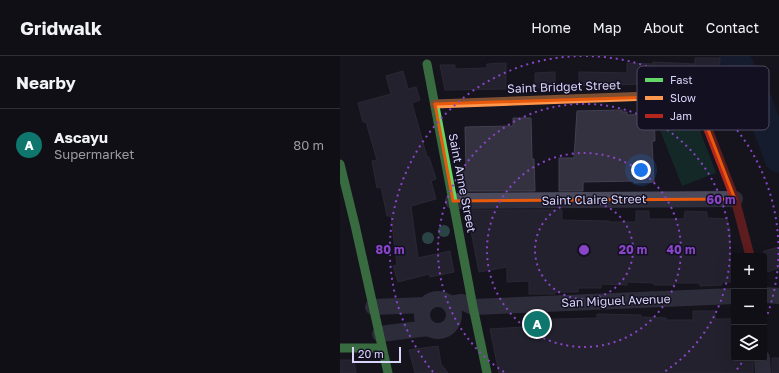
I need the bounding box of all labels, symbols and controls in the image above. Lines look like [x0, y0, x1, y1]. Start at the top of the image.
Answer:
text: Gridwalk [20, 16, 102, 39]
text: Home [531, 19, 571, 36]
text: Map [593, 19, 621, 36]
text: About [643, 19, 684, 36]
text: Contact [706, 19, 759, 36]
legend [637, 66, 769, 130]
text: Nearby [16, 72, 76, 93]
text: Fast [670, 73, 693, 86]
street label: Saint Bridget Street [507, 77, 621, 96]
text: Slow [670, 91, 696, 104]
text: Jam [670, 109, 692, 122]
text: Ascayu [54, 128, 108, 146]
street label: Saint Anne Street [445, 132, 480, 234]
text: A [24, 137, 34, 153]
text: 80 m [293, 137, 324, 153]
text: Supermarket [54, 146, 135, 162]
your location [631, 160, 651, 180]
street label: Saint Claire Street [541, 191, 647, 208]
text: 60 m [707, 192, 735, 207]
text: 80 m [376, 242, 404, 257]
text: 20 m [619, 242, 647, 257]
text: 40 m [667, 242, 695, 257]
centre of rings [577, 243, 591, 257]
map controls [731, 253, 767, 361]
button: + [731, 253, 767, 289]
button: − [731, 289, 767, 325]
street label: San Miguel Avenue [561, 291, 671, 310]
pin: A [524, 309, 550, 339]
button: layers [731, 325, 767, 361]
scale bar [352, 345, 401, 364]
text: 20 m [358, 347, 384, 360]

